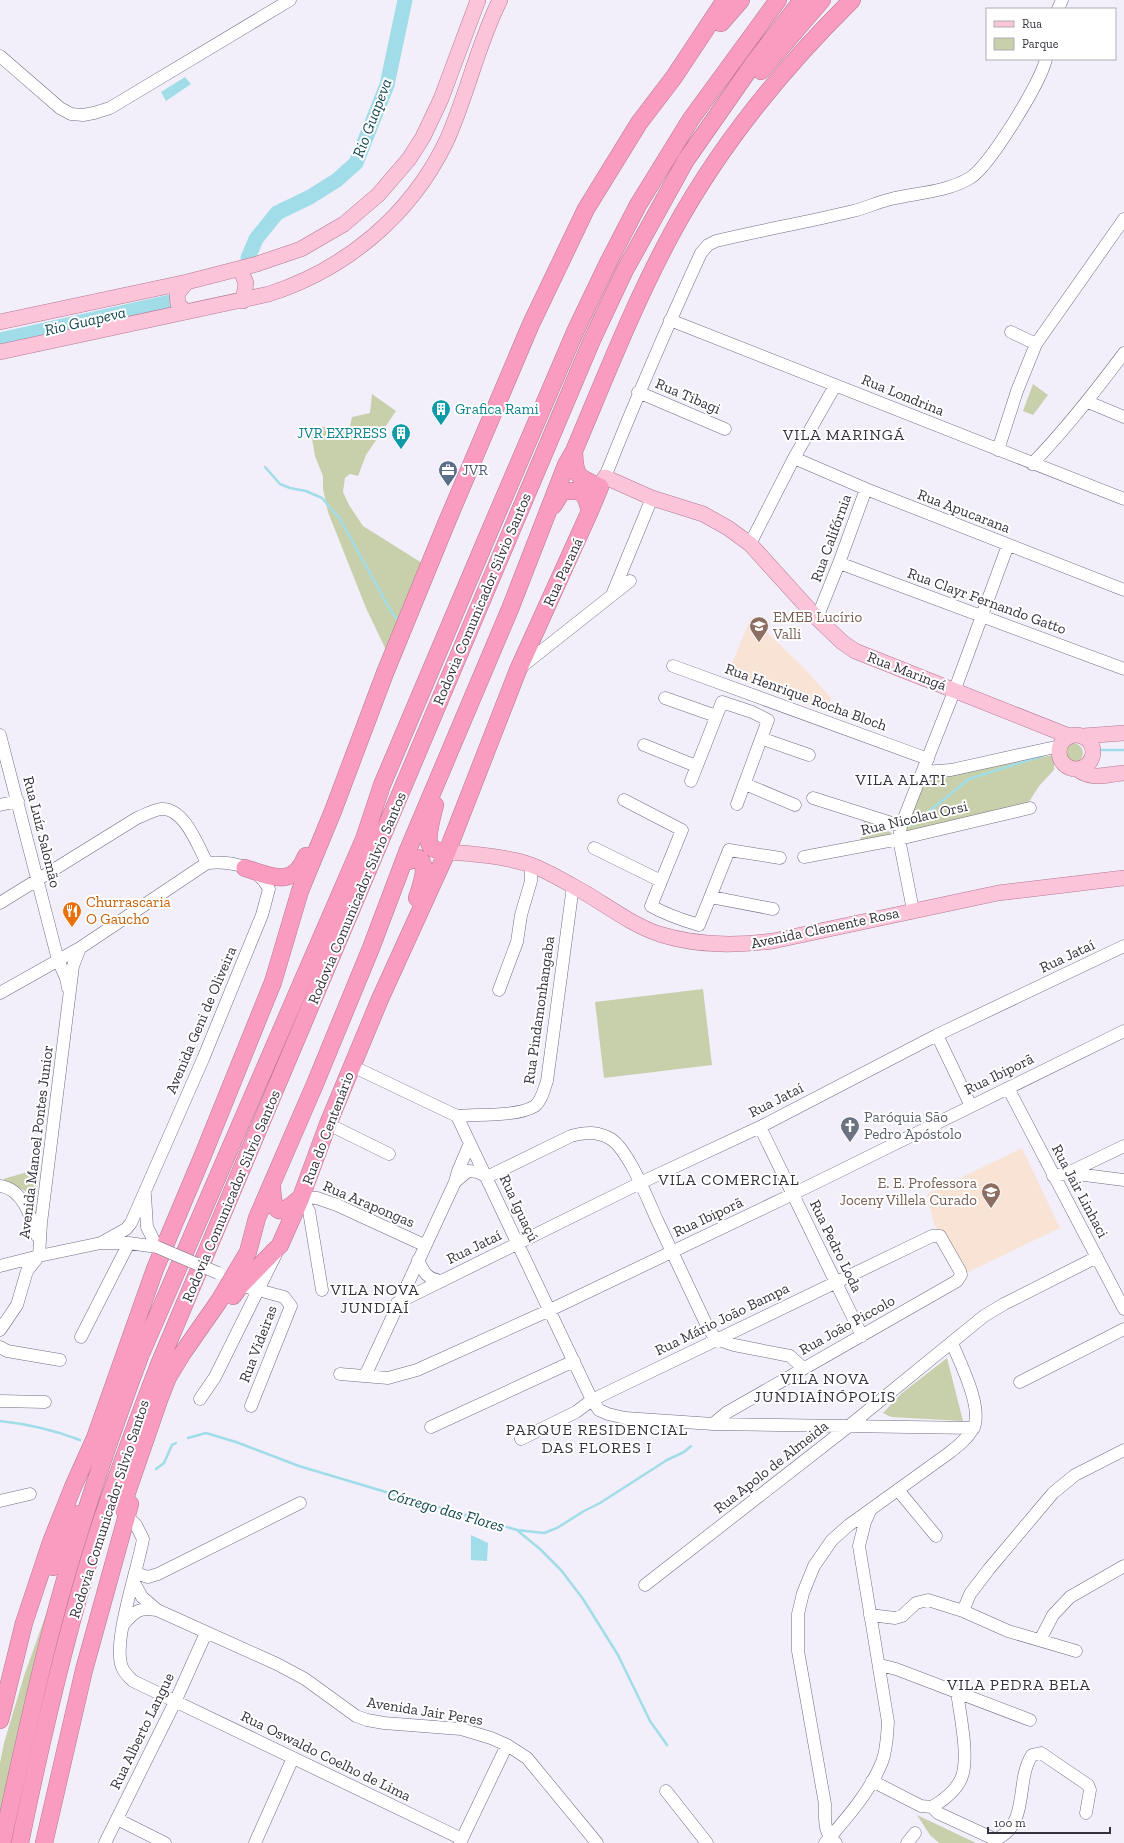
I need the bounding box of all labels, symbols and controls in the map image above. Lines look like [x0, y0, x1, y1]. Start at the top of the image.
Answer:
legend [986, 8, 1116, 60]
text: Rua [1022, 17, 1042, 31]
text: Parque [1022, 37, 1059, 51]
water label: Rio Guapeva [348, 76, 396, 160]
water label: Rio Guapeva [43, 302, 127, 340]
street label: Rua Londrina [859, 370, 947, 420]
street label: Rua Tibagi [653, 374, 723, 418]
building icon: Grafica Rami [430, 398, 452, 426]
place label: Grafica Rami [455, 400, 539, 418]
building icon: JVR EXPRESS [390, 422, 412, 450]
place label: JVR EXPRESS [297, 424, 387, 442]
district label: VILA MARINGÁ [782, 425, 905, 444]
office icon: JVR [437, 459, 459, 487]
place label: JVR [462, 461, 489, 479]
street label: Rua Apucarana [915, 485, 1013, 537]
street label: Rodovia Comunicador Silvio Santos [429, 490, 535, 708]
street label: Rua Califórnia [807, 492, 855, 584]
street label: Rua Paraná [539, 535, 587, 609]
street label: Rua Clayr Fernando Gatto [905, 564, 1069, 638]
place label: EMEB Lucírio Valli [772, 608, 862, 643]
school or university icon: EMEB Lucírio Valli [748, 615, 770, 643]
street label: Rua Maringá [865, 648, 949, 694]
street label: Rua Henrique Rocha Bloch [723, 659, 890, 735]
district label: VILA ALATI [855, 770, 946, 789]
street label: Rua Luíz Salomão [19, 774, 65, 890]
street label: Rodovia Comunicador Silvio Santos [304, 789, 410, 1007]
street label: Rua Nicolau Orsi [859, 797, 969, 839]
place label: Churrascaria O Gaucho [86, 893, 171, 928]
restaurant icon: Churrascaria O Gaucho [61, 900, 83, 928]
street label: Avenida Clemente Rosa [749, 903, 901, 953]
street label: Rua Pindamonhangaba [520, 935, 558, 1085]
street label: Rua Jataí [1037, 935, 1097, 977]
street label: Avenida Geni de Oliveira [162, 944, 240, 1096]
street label: Avenida Manoel Pontes Junior [15, 1044, 57, 1240]
street label: Rua Ibiporã [961, 1050, 1037, 1098]
street label: Rua do Centenário [298, 1069, 358, 1187]
street label: Rua Jataí [746, 1079, 806, 1121]
street label: Rodovia Comunicador Silvio Santos [178, 1087, 284, 1305]
place label: Paróquia São Pedro Apóstolo [864, 1108, 962, 1143]
church icon: Paróquia São Pedro Apóstolo [839, 1115, 861, 1143]
street label: Rua Jair Linhaci [1048, 1141, 1112, 1241]
district label: VILA COMERCIAL [657, 1170, 800, 1189]
street label: Rua Iguaçú [496, 1172, 543, 1245]
place label: E. E. Professora Joceny Villela Curado [840, 1174, 977, 1209]
street label: Rua Arapongas [321, 1177, 417, 1231]
school or university icon: E. E. Professora Joceny Villela Curado [980, 1181, 1002, 1209]
street label: Rua Ibiporã [670, 1193, 746, 1241]
street label: Rua Pedro Loda [806, 1197, 866, 1295]
street label: Rua Jataí [444, 1226, 504, 1268]
street label: Rua Mário João Bampa [652, 1279, 792, 1359]
district label: VILA NOVA JUNDIAÍ [329, 1280, 420, 1317]
street label: Rua João Piccolo [796, 1291, 898, 1359]
street label: Rua Videiras [235, 1303, 281, 1385]
district label: VILA NOVA JUNDIAÍNÓPOLIS [754, 1369, 896, 1406]
street label: Rodovia Comunicador Silvio Santos [65, 1397, 153, 1621]
street label: Rua Apolo de Almeida [710, 1417, 832, 1517]
district label: PARQUE RESIDENCIAL DAS FLORES I [506, 1420, 688, 1457]
water label: Córrego das Flores [385, 1484, 507, 1536]
street label: Rua Alberto Langue [106, 1670, 178, 1792]
district label: VILA PEDRA BELA [946, 1675, 1091, 1694]
street label: Avenida Jair Peres [366, 1693, 484, 1729]
street label: Rua Oswaldo Coelho de Lima [238, 1707, 414, 1805]
scale bar [988, 1809, 1110, 1835]
text: 100 m [994, 1816, 1026, 1830]

